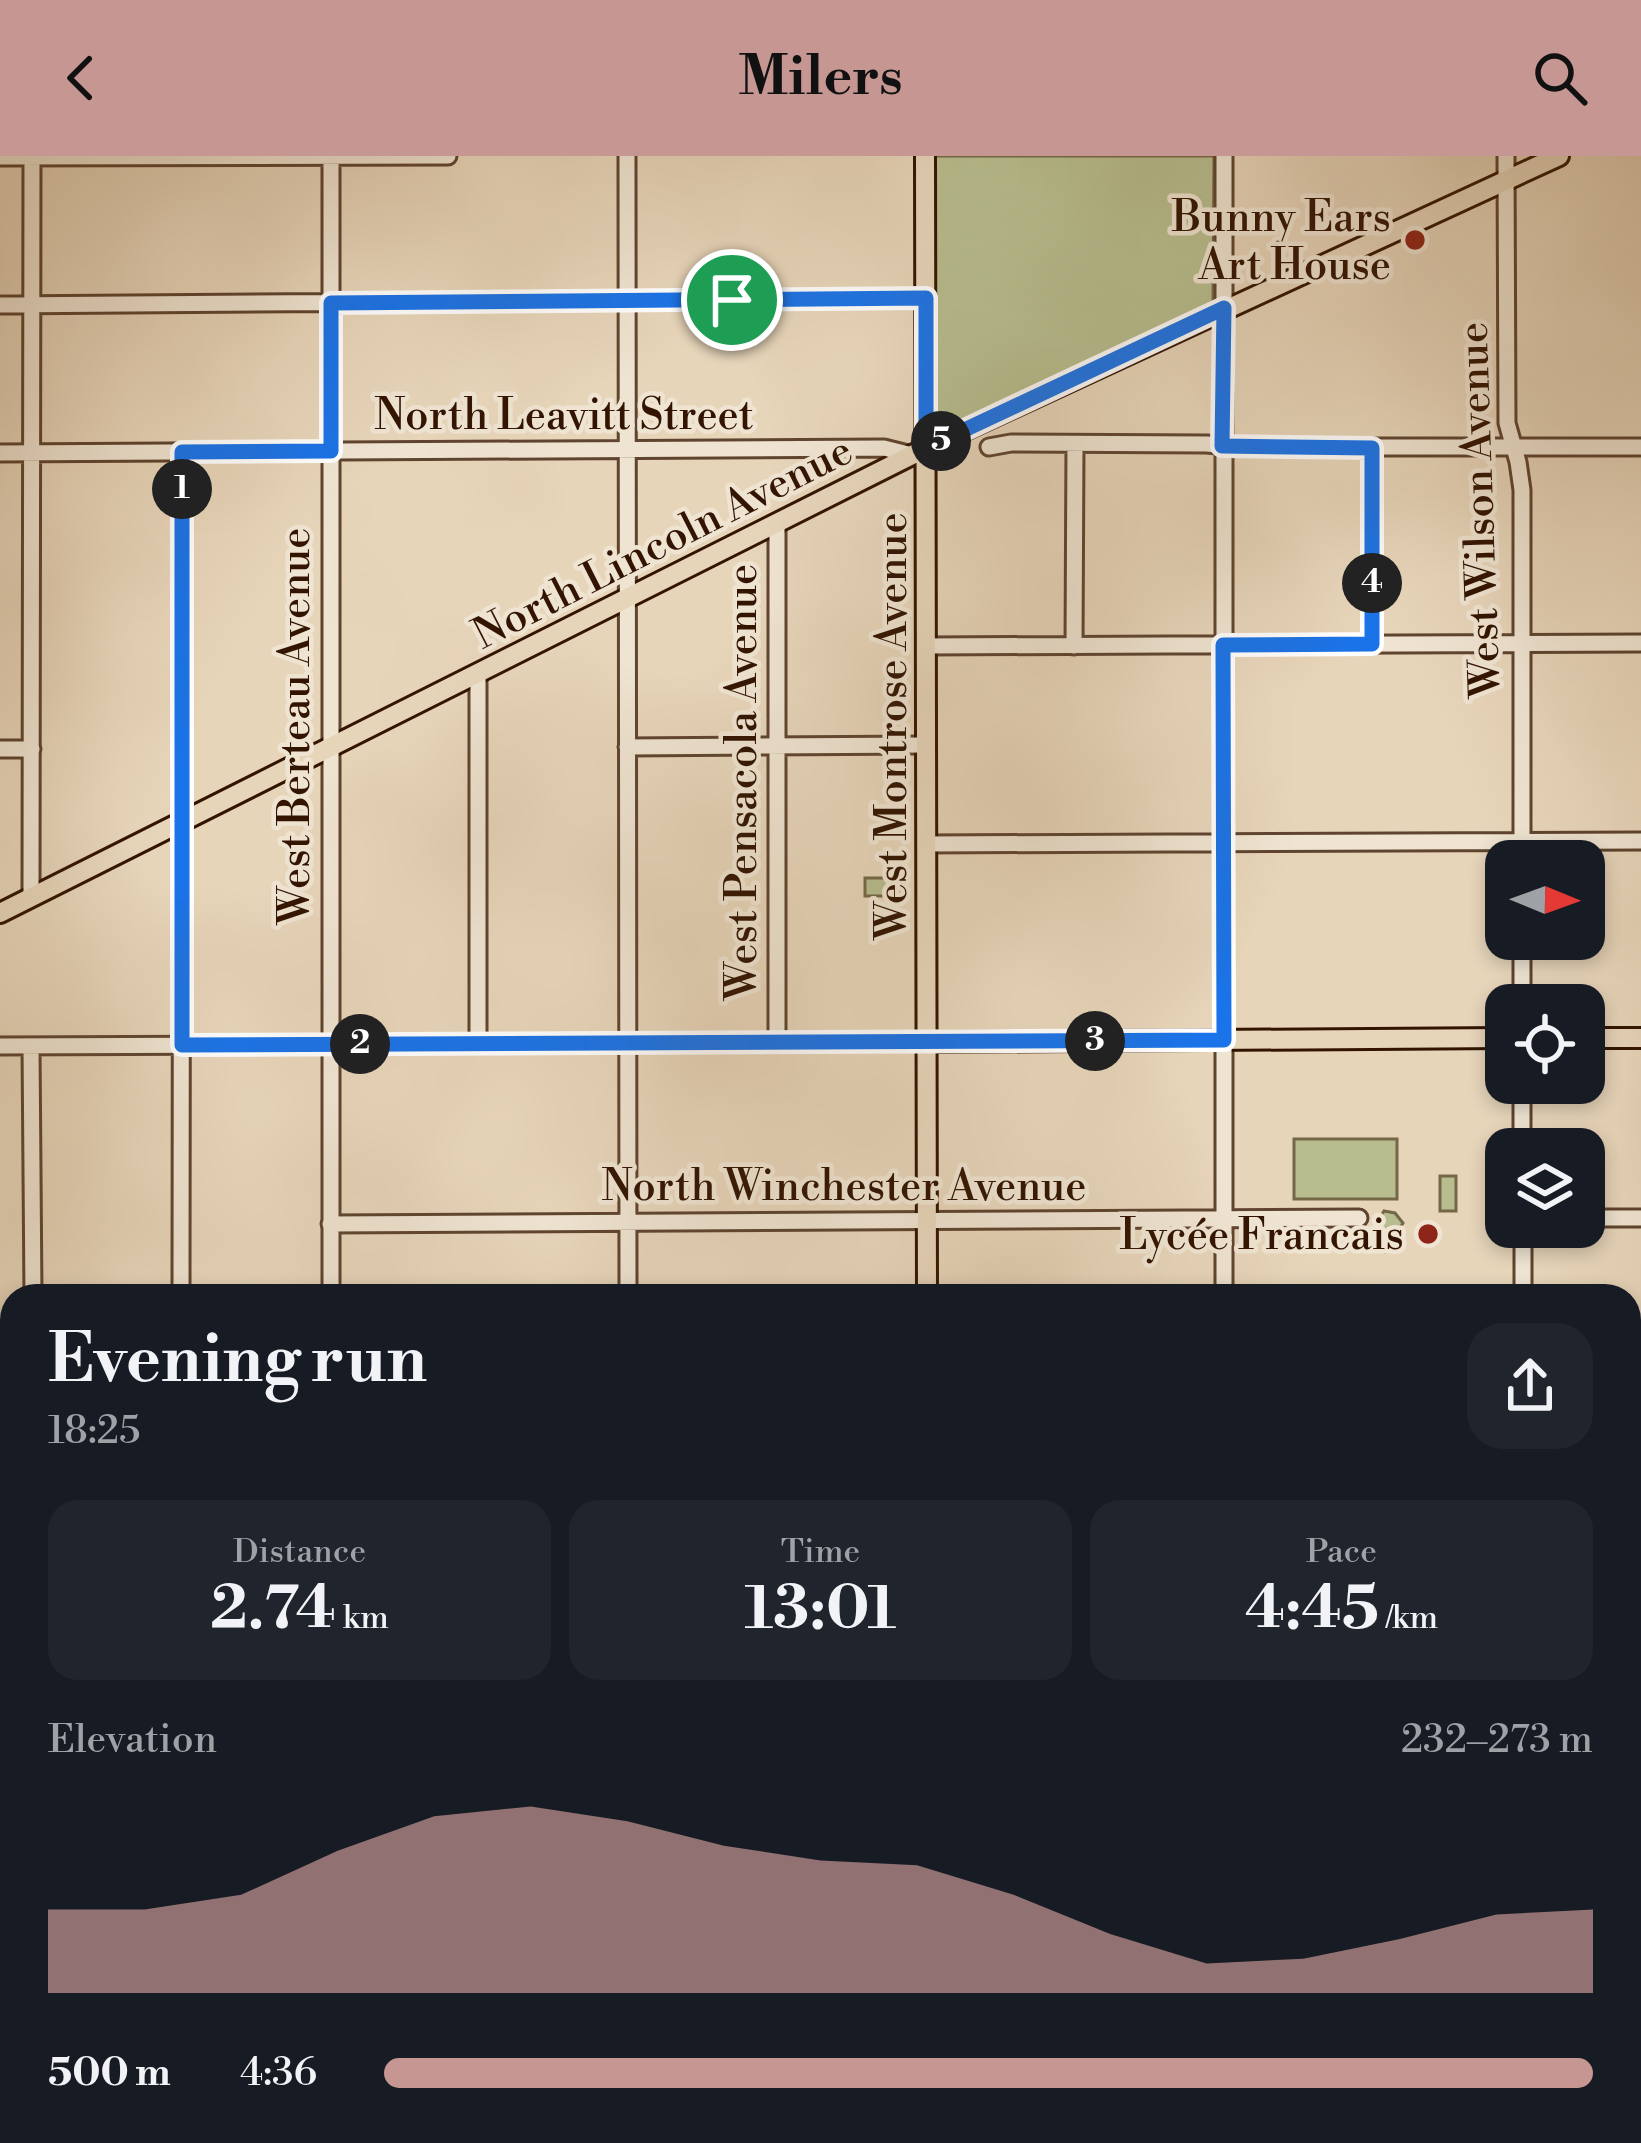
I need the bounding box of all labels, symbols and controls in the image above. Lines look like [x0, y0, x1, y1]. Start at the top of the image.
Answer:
text: Milers [738, 44, 903, 112]
icon: back [48, 45, 114, 111]
icon: search [1527, 45, 1593, 111]
place label: Bunny Ears Art House [1171, 192, 1391, 293]
marker: Bunny Ears Art House [1402, 227, 1428, 253]
pin [681, 249, 783, 351]
icon: arrive [699, 267, 765, 333]
street label: West Wilson Avenue [1447, 321, 1514, 701]
street label: North Leavitt Street [374, 390, 754, 443]
pin: 5 [911, 411, 971, 471]
text: 5 [931, 420, 951, 461]
street label: North Lincoln Avenue [465, 425, 862, 662]
pin: 1 [152, 459, 212, 519]
text: 1 [174, 468, 190, 509]
street label: West Montrose Avenue [867, 512, 920, 942]
street label: West Berteau Avenue [270, 528, 323, 926]
pin: 4 [1342, 553, 1402, 613]
text: 4 [1361, 562, 1383, 603]
street label: West Pensacola Avenue [717, 564, 770, 1002]
north arrow [1485, 840, 1605, 960]
map controls [1485, 840, 1605, 1248]
button: locate [1485, 984, 1605, 1104]
pin: 3 [1065, 1011, 1125, 1071]
pin: 2 [330, 1014, 390, 1074]
text: 3 [1085, 1020, 1105, 1061]
text: 2 [350, 1023, 370, 1064]
button: layers [1485, 1128, 1605, 1248]
street label: North Winchester Avenue [601, 1161, 1087, 1214]
place label: Lycée Francais [1119, 1210, 1404, 1264]
marker: Lycée Francais [1415, 1221, 1441, 1247]
text: Evening run [48, 1320, 427, 1403]
button: share [1467, 1323, 1593, 1449]
text: 18:25 [48, 1407, 140, 1456]
text: Distance [233, 1532, 366, 1573]
text: Time [781, 1532, 860, 1573]
text: Pace [1306, 1532, 1377, 1573]
text: 2.74 [210, 1573, 336, 1648]
text: 13:01 [745, 1573, 896, 1648]
text: 4:45 [1245, 1573, 1379, 1648]
text: km [336, 1598, 389, 1639]
text: /km [1379, 1598, 1438, 1639]
text: Elevation [48, 1716, 217, 1765]
text: 232–273 m [1401, 1716, 1593, 1765]
text: 500 m [48, 2049, 171, 2098]
text: 4:36 [240, 2049, 317, 2098]

